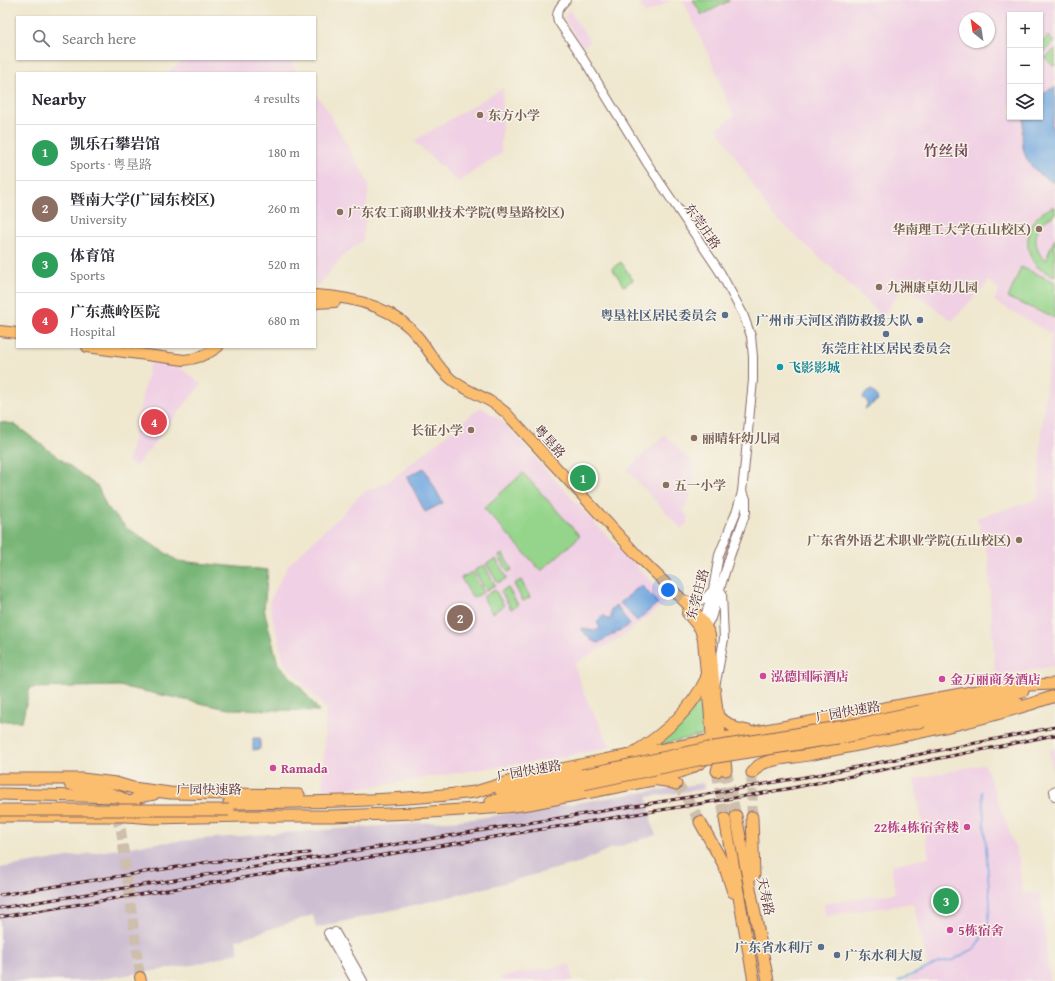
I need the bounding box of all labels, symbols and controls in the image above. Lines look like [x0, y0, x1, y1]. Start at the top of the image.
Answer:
north arrow [959, 12, 995, 48]
map controls [1007, 12, 1043, 120]
button: + [1007, 12, 1043, 48]
search box [16, 16, 316, 60]
icon: search [30, 27, 52, 49]
text: Search here [62, 28, 136, 49]
button: − [1007, 48, 1043, 84]
button: layers [1007, 84, 1043, 120]
text: Nearby [32, 86, 86, 111]
text: 4 results [254, 89, 300, 108]
place label: 东方小学 [488, 106, 540, 125]
marker: 东方小学 [475, 110, 485, 120]
text: 凯乐石攀岩馆 [70, 133, 160, 154]
district label: 竹丝岗 [923, 140, 969, 161]
text: 1 [42, 143, 48, 162]
text: 180 m [268, 143, 300, 162]
text: Sports · 粤垦路 [70, 155, 152, 174]
text: 暨南大学(广园东校区) [70, 189, 215, 210]
text: 2 [42, 199, 48, 218]
text: 260 m [268, 199, 300, 218]
street label: 东莞庄路 [680, 200, 725, 253]
place label: 广东农工商职业技术学院(粤垦路校区) [348, 203, 565, 222]
marker: 广东农工商职业技术学院(粤垦路校区) [335, 207, 345, 217]
text: University [70, 210, 127, 229]
place label: 华南理工大学(五山校区) [892, 220, 1031, 239]
marker: 华南理工大学(五山校区) [1034, 224, 1044, 234]
text: 体育馆 [70, 245, 115, 266]
text: 3 [42, 255, 48, 274]
text: 520 m [268, 255, 300, 274]
text: Sports [70, 266, 105, 285]
place label: 九洲康卓幼儿园 [887, 278, 978, 297]
marker: 九洲康卓幼儿园 [874, 282, 884, 292]
text: 广东燕岭医院 [70, 301, 160, 322]
place label: 粤垦社区居民委员会 [600, 306, 717, 325]
marker: 粤垦社区居民委员会 [720, 310, 730, 320]
text: 4 [42, 311, 48, 330]
text: 680 m [268, 311, 300, 330]
place label: 广州市天河区消防救援大队 [756, 311, 912, 330]
marker: 广州市天河区消防救援大队 [915, 315, 925, 325]
text: Hospital [70, 322, 115, 341]
marker: 东莞庄社区居民委员会 [881, 329, 891, 339]
place label: 东莞庄社区居民委员会 [821, 339, 951, 358]
place label: 飞影影城 [788, 358, 840, 377]
marker: 飞影影城 [775, 362, 785, 372]
pin: 4 [141, 407, 167, 437]
street label: 粤垦路 [530, 420, 570, 462]
place label: 长征小学 [411, 421, 463, 440]
marker: 长征小学 [466, 425, 476, 435]
place label: 丽晴轩幼儿园 [702, 429, 780, 448]
marker: 丽晴轩幼儿园 [689, 433, 699, 443]
pin: 1 [570, 463, 596, 493]
place label: 五一小学 [674, 476, 726, 495]
marker: 五一小学 [661, 480, 671, 490]
place label: 广东省外语艺术职业学院(五山校区) [807, 531, 1011, 550]
marker: 广东省外语艺术职业学院(五山校区) [1014, 535, 1024, 545]
street label: 东莞庄路 [682, 567, 713, 622]
your location [658, 580, 678, 600]
pin: 2 [447, 603, 473, 633]
place label: 泓德国际酒店 [771, 667, 849, 686]
place label: 金万丽商务酒店 [950, 670, 1041, 689]
marker: 泓德国际酒店 [758, 671, 768, 681]
marker: 金万丽商务酒店 [937, 674, 947, 684]
street label: 广园快速路 [814, 696, 882, 726]
street label: 广园快速路 [495, 755, 563, 785]
place label: Ramada [281, 759, 328, 778]
marker: Ramada [268, 763, 278, 773]
street label: 广园快速路 [176, 780, 242, 799]
place label: 22栋4栋宿舍楼 [874, 818, 959, 837]
marker: 22栋4栋宿舍楼 [962, 822, 972, 832]
street label: 天寿路 [752, 875, 779, 917]
pin: 3 [933, 886, 959, 916]
place label: 5栋宿舍 [958, 921, 1004, 940]
marker: 5栋宿舍 [945, 925, 955, 935]
place label: 广东省水利厅 [735, 938, 813, 957]
marker: 广东省水利厅 [816, 942, 826, 952]
place label: 广东水利大厦 [845, 946, 923, 965]
marker: 广东水利大厦 [832, 950, 842, 960]

